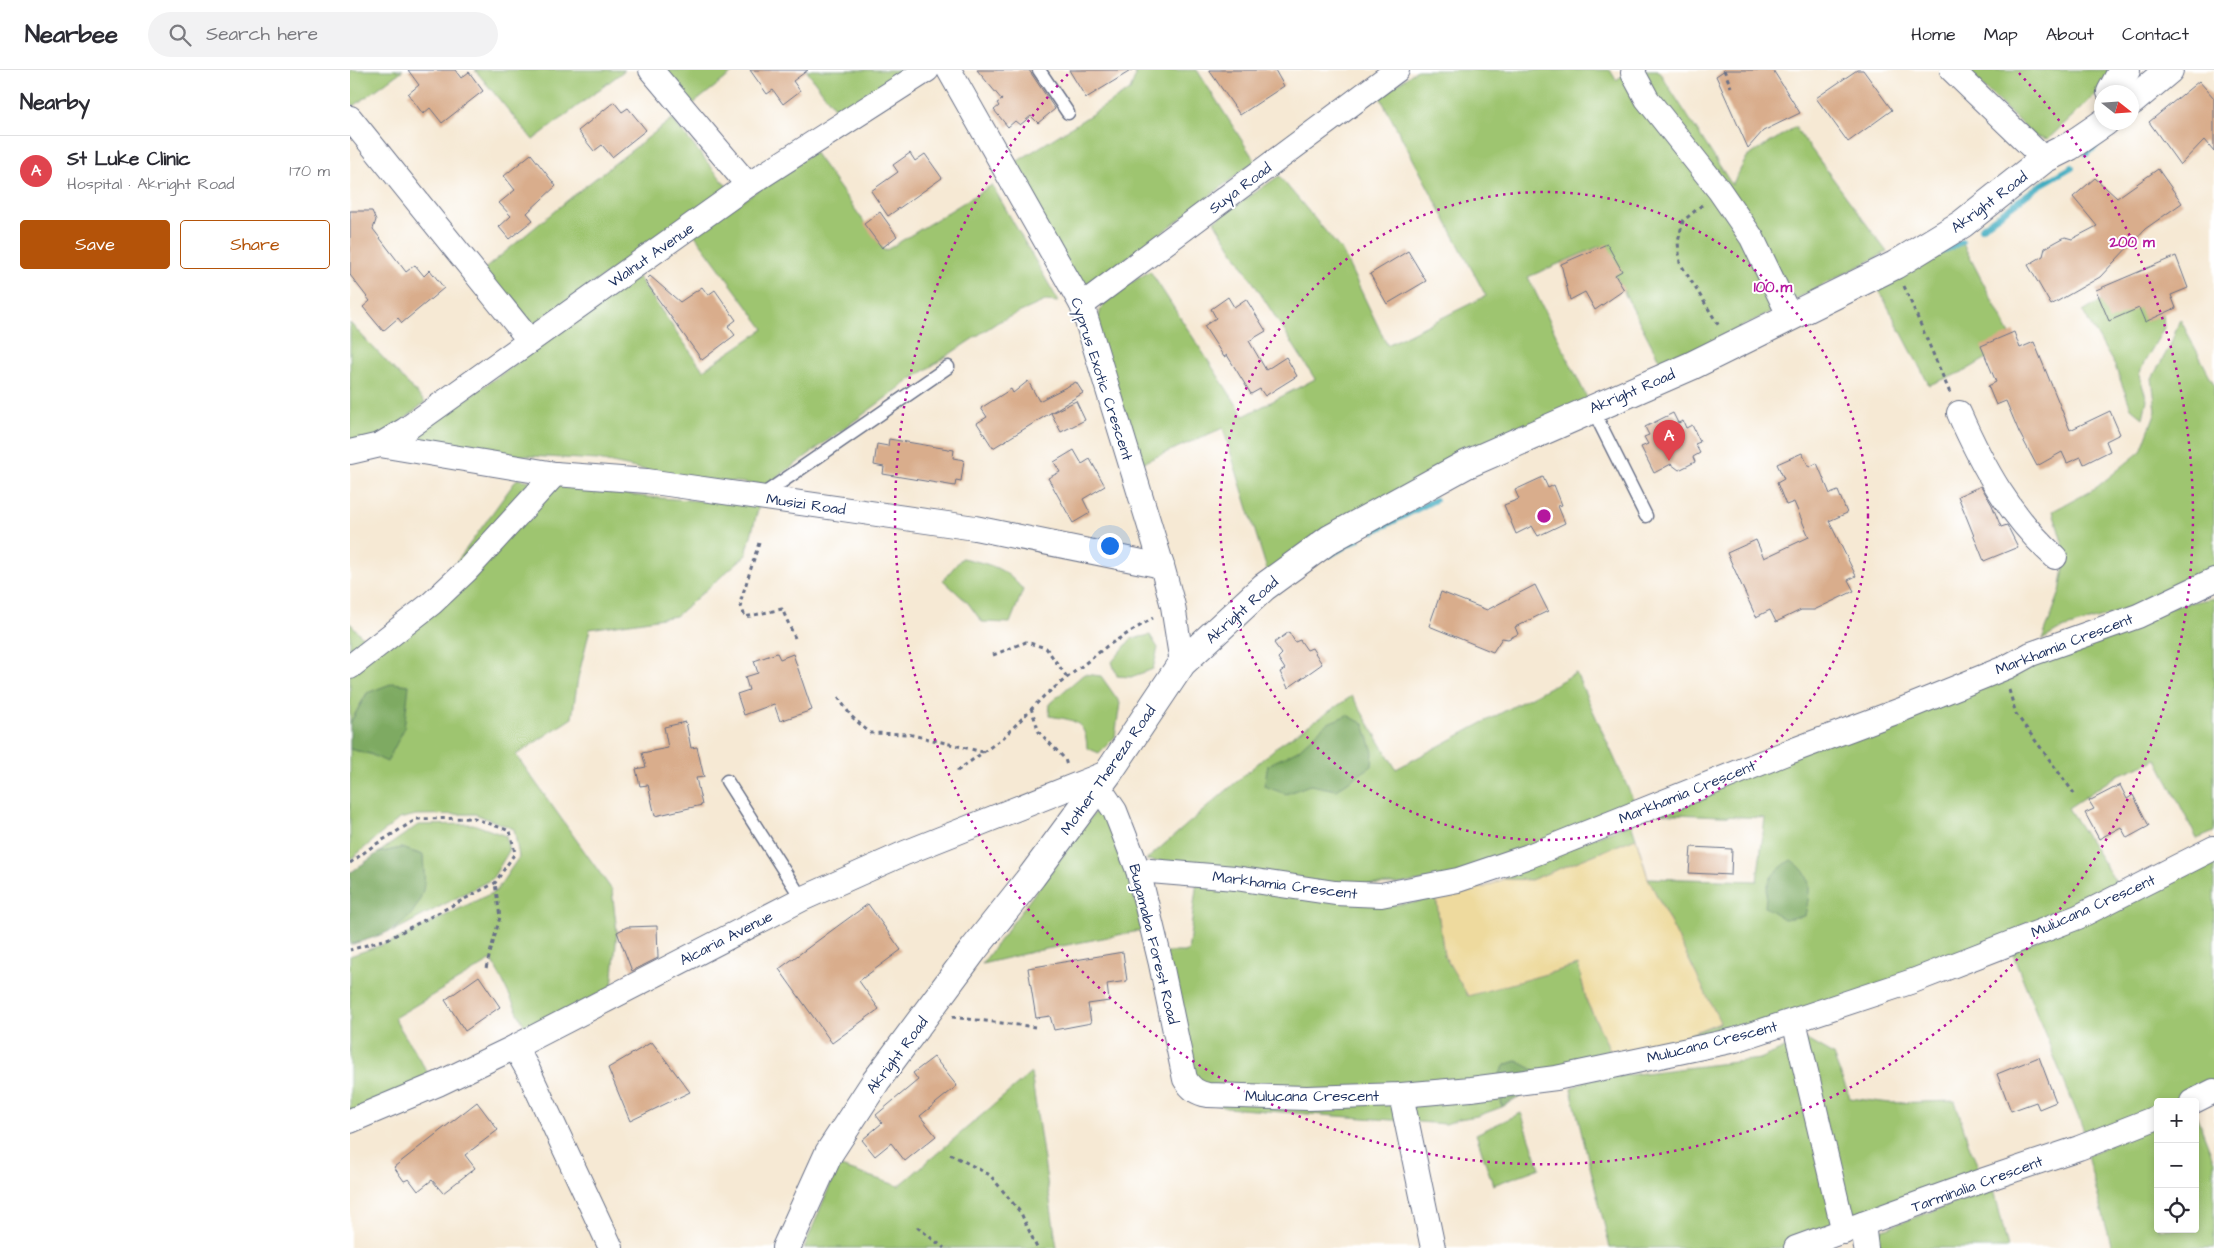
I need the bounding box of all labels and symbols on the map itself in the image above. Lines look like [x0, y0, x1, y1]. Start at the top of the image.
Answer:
north arrow [2094, 85, 2139, 130]
street label: Suya Road [1205, 158, 1277, 220]
street label: Akright Road [1947, 166, 2033, 239]
street label: Walnut Avenue [604, 218, 698, 293]
text: 200 m [2108, 232, 2155, 253]
text: 100 m [1754, 277, 1793, 298]
street label: Cyprus Exotic Crescent [1064, 295, 1138, 464]
street label: Akright Road [1586, 364, 1679, 420]
pin: A [1653, 420, 1685, 461]
street label: Musizi Road [765, 489, 847, 521]
centre of rings [1535, 507, 1553, 525]
your location [1097, 533, 1123, 559]
street label: Akright Road [1201, 572, 1284, 649]
street label: Markhamia Crescent [1992, 609, 2136, 680]
street label: Mother Thereza Road [1056, 701, 1161, 839]
street label: Markhamia Crescent [1616, 755, 1759, 830]
street label: Bugamaba Forest Road [1122, 862, 1184, 1027]
street label: Markhamia Crescent [1211, 866, 1359, 905]
street label: Mulucana Crescent [2028, 870, 2159, 943]
street label: Alcaria Avenue [676, 906, 776, 971]
street label: Akright Road [862, 1012, 934, 1099]
street label: Mulucana Crescent [1645, 1016, 1780, 1069]
street label: Mulucana Crescent [1245, 1086, 1379, 1107]
street label: Tarminalia Crescent [1909, 1151, 2046, 1218]

